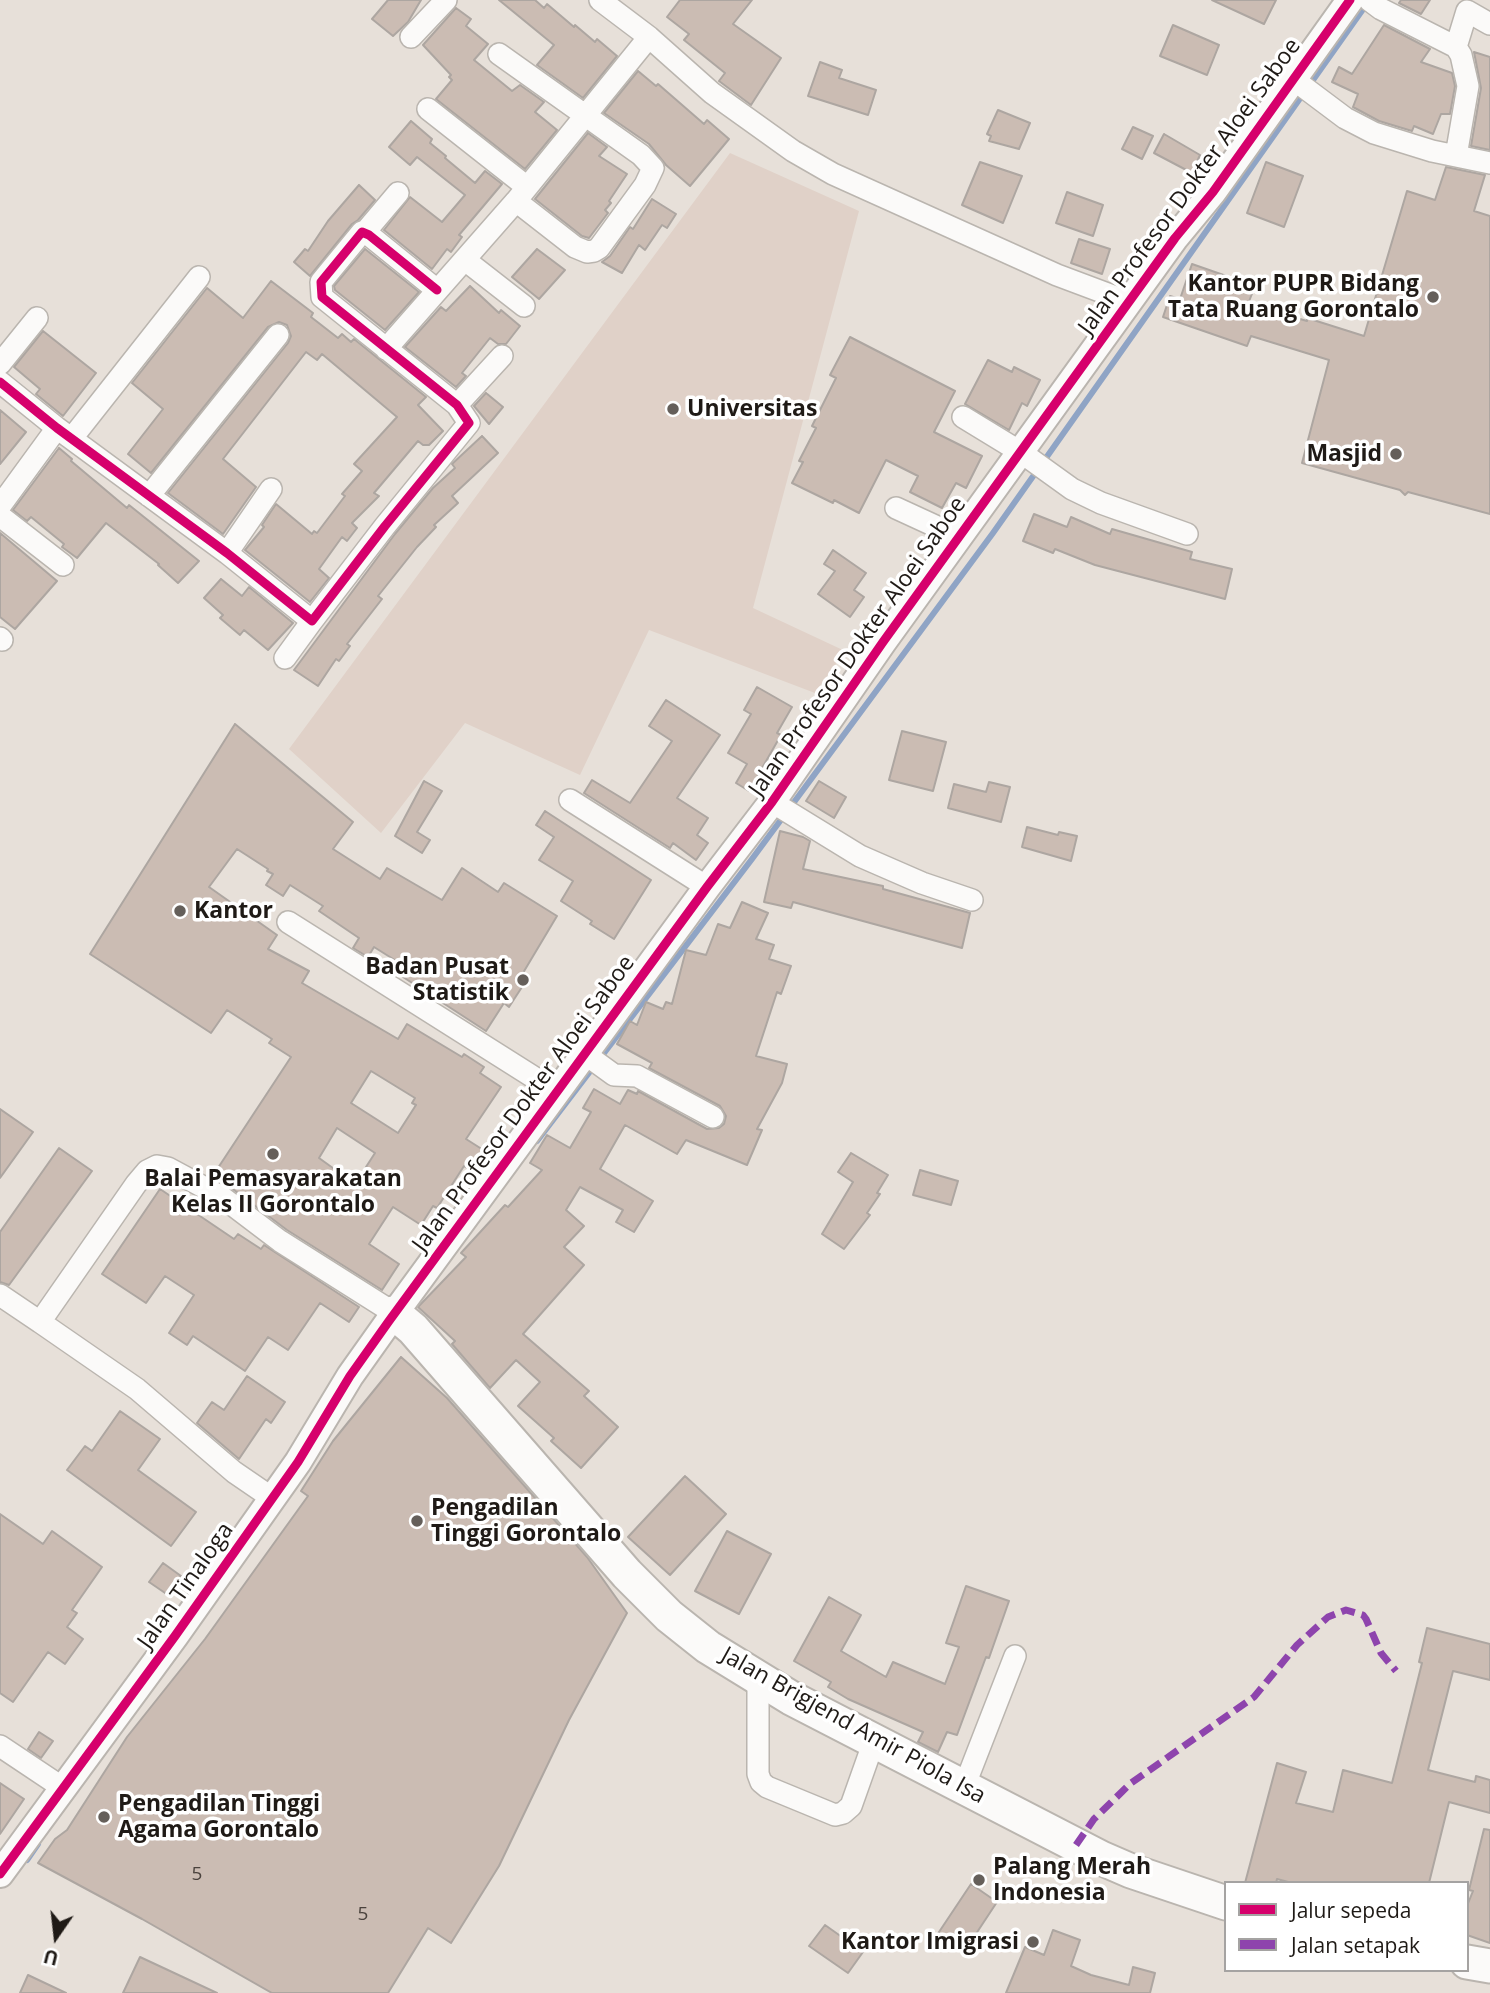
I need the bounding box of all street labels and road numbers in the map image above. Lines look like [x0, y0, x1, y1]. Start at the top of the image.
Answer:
street label: Jalan Profesor Dokter Aloei Saboe [1073, 33, 1307, 341]
street label: Jalan Profesor Dokter Aloei Saboe [744, 492, 972, 802]
street label: Jalan Profesor Dokter Aloei Saboe [407, 950, 641, 1258]
street label: Jalan Tinaloga [132, 1518, 240, 1654]
street label: Jalan Brigjend Amir Piola Isa [716, 1642, 990, 1810]

